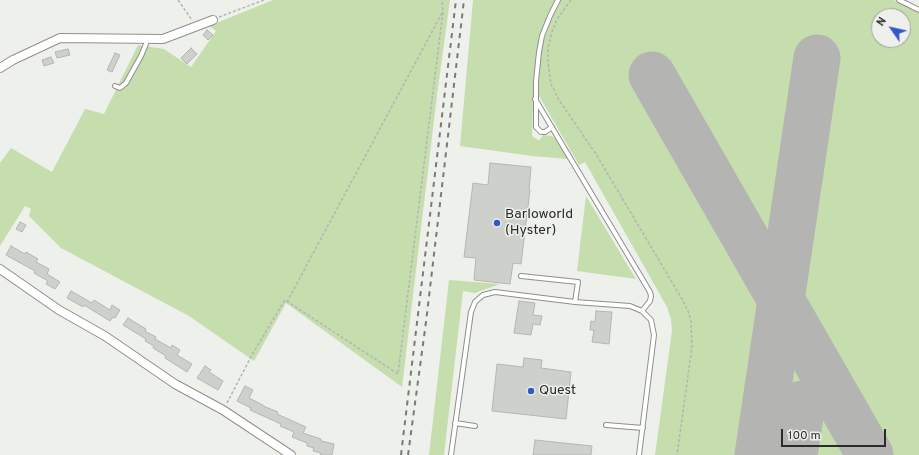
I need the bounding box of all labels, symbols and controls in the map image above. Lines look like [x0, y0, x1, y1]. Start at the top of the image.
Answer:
north arrow [871, 8, 911, 48]
text: N [874, 15, 890, 29]
place label: Barloworld (Hyster) [505, 207, 573, 240]
marker: Barloworld (Hyster) [492, 218, 502, 228]
place label: Quest [539, 383, 576, 399]
marker: Quest [526, 386, 536, 396]
scale bar [783, 421, 888, 447]
text: 100 m [788, 428, 821, 444]

